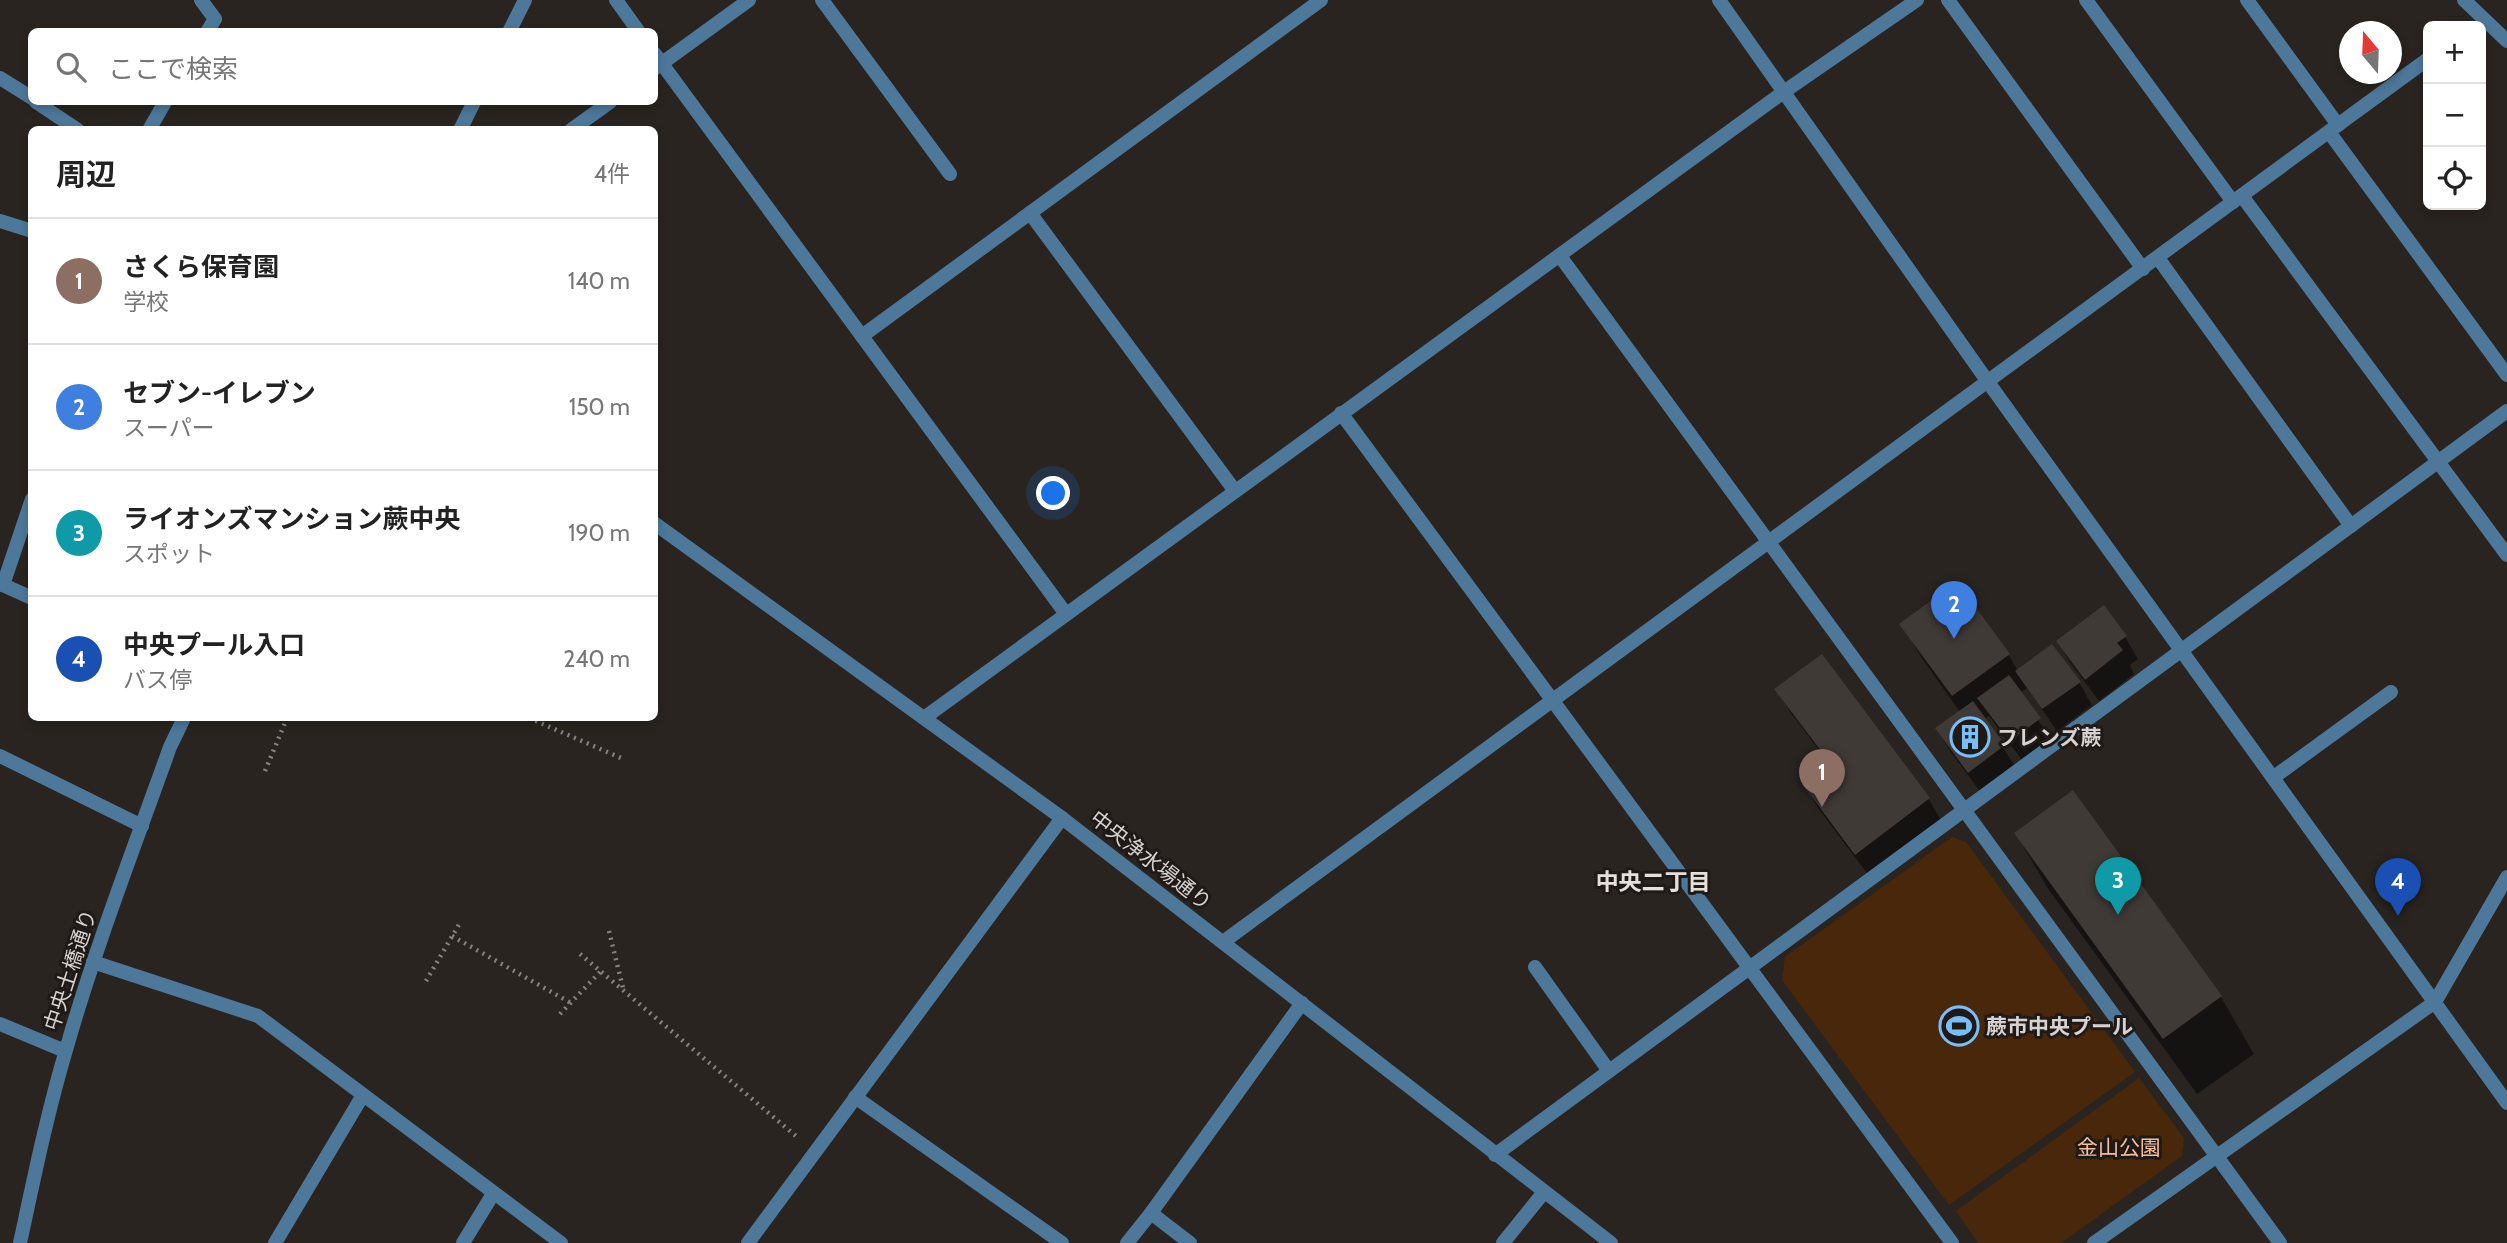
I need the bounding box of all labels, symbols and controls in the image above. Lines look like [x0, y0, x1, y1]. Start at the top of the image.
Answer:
north arrow [2339, 21, 2402, 84]
map controls [2423, 21, 2486, 210]
button: + [2423, 21, 2486, 84]
search box [28, 28, 658, 105]
icon: search [52, 48, 90, 86]
text: ここで検索 [108, 53, 238, 85]
button: − [2423, 84, 2486, 147]
button: locate [2423, 147, 2486, 210]
text: 周辺 [56, 156, 116, 193]
text: 4件 [594, 160, 630, 188]
text: さくら保育園 [123, 251, 279, 283]
text: 1 [75, 267, 83, 295]
text: 140 m [568, 267, 630, 295]
text: 学校 [123, 288, 169, 316]
text: セブン-イレブン [123, 377, 316, 409]
text: 2 [73, 393, 85, 421]
text: 150 m [569, 393, 630, 421]
text: スーパー [123, 414, 215, 442]
your location [1036, 476, 1070, 510]
text: ライオンズマンション蕨中央 [123, 503, 460, 535]
text: 3 [73, 519, 85, 547]
text: 190 m [568, 519, 630, 547]
text: スポット [123, 540, 215, 568]
pin: 2 [1931, 581, 1977, 639]
text: 中央プール入口 [123, 629, 305, 661]
text: 4 [72, 645, 86, 673]
text: 240 m [563, 645, 630, 673]
text: バス停 [123, 666, 192, 694]
building icon: フレンズ蕨 [1949, 716, 1991, 758]
place label: フレンズ蕨 [1997, 725, 2102, 750]
pin: 1 [1799, 749, 1845, 807]
street label: 中央浄水場通り [1085, 805, 1217, 915]
pin: 3 [2095, 857, 2141, 915]
pin: 4 [2375, 858, 2421, 916]
district label: 中央二丁目 [1596, 868, 1711, 896]
street label: 中央土橋通り [39, 906, 101, 1034]
sports icon: 蕨市中央プール [1938, 1005, 1980, 1047]
place label: 蕨市中央プール [1986, 1014, 2133, 1039]
park label: 金山公園 [2077, 1135, 2161, 1160]

